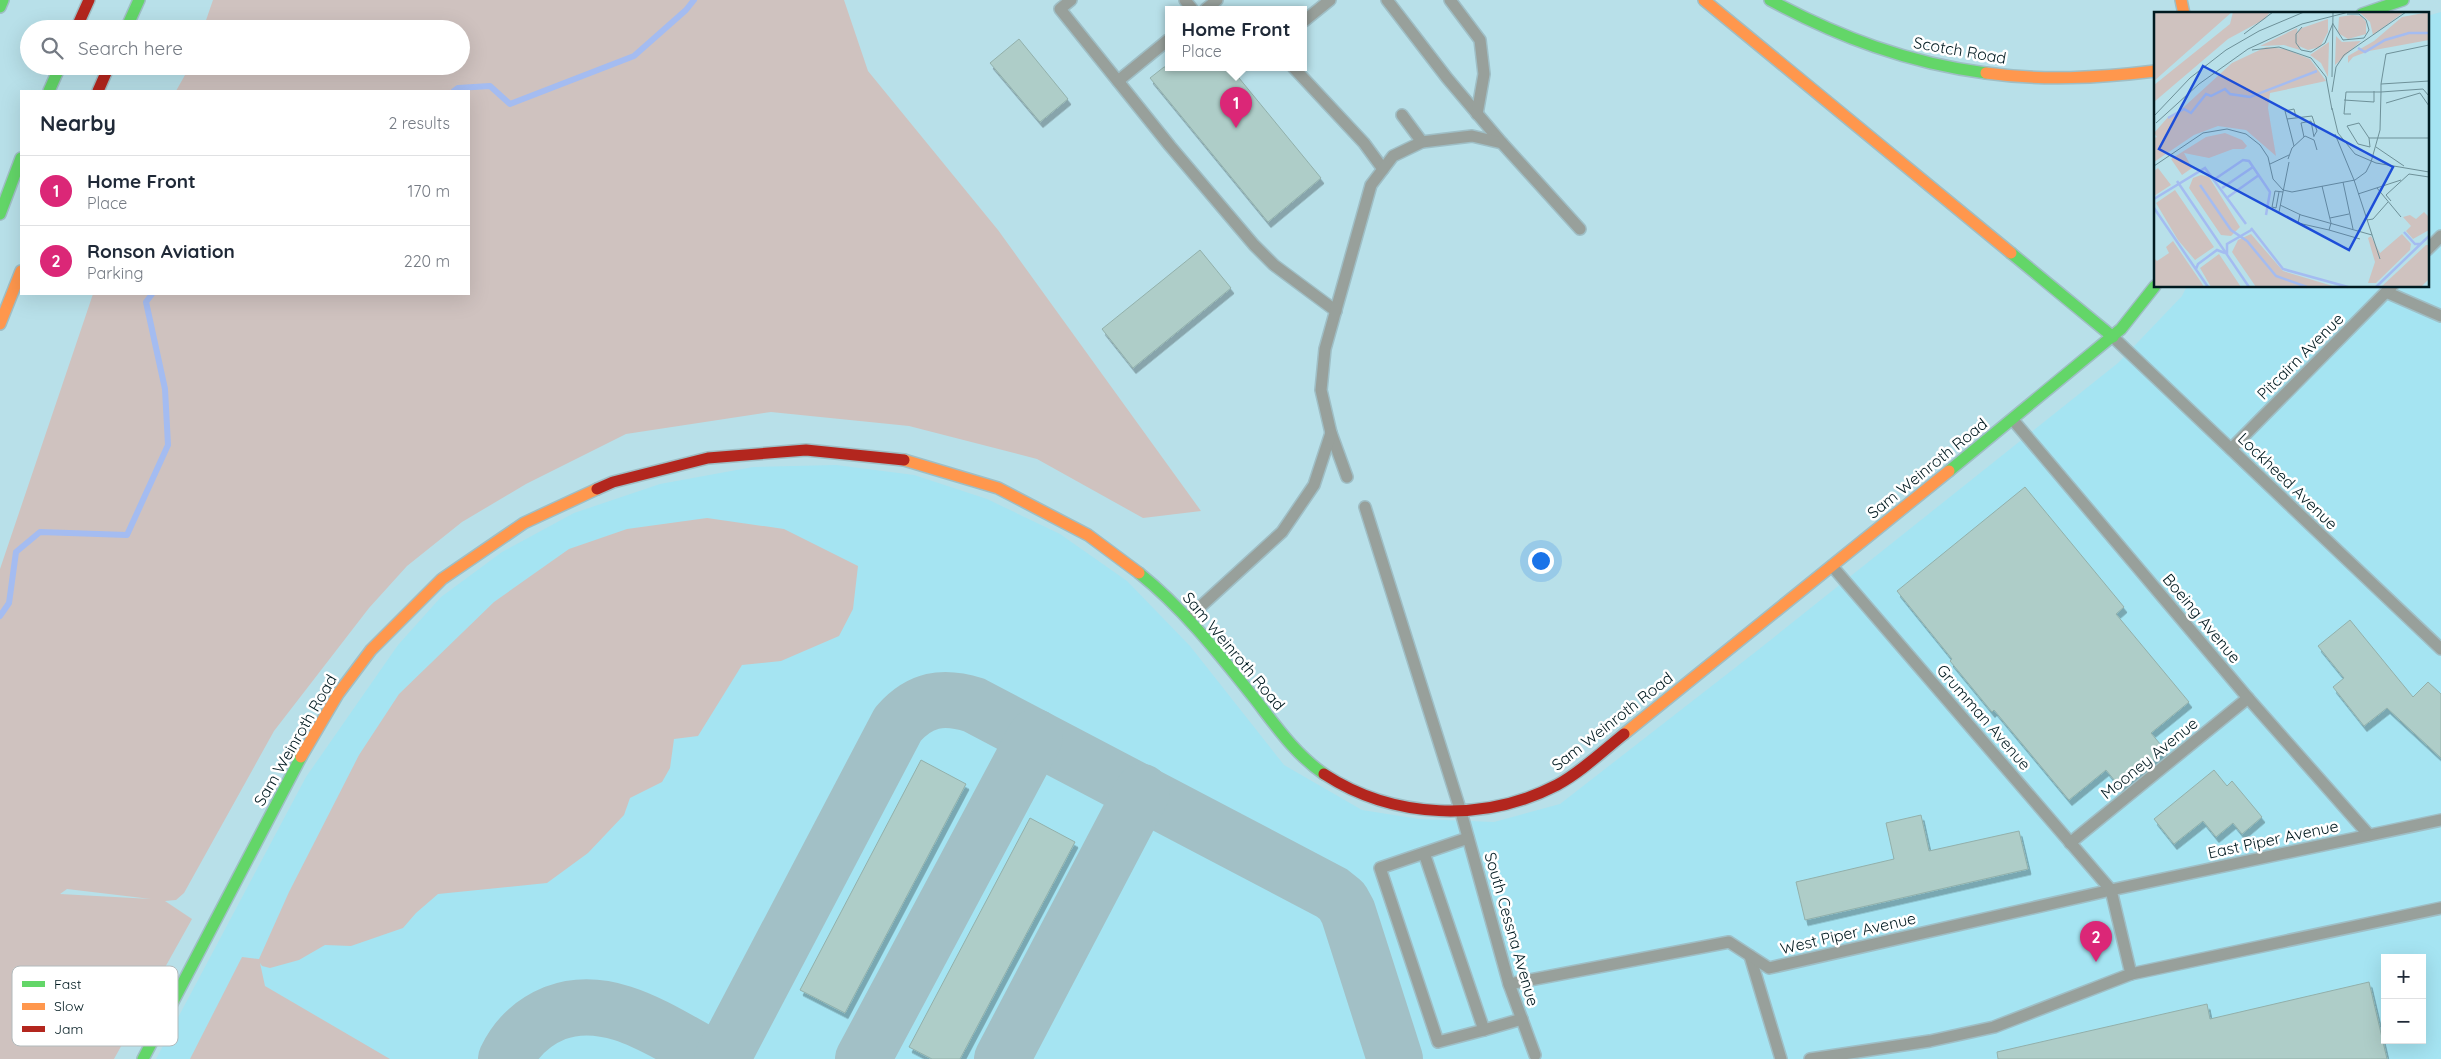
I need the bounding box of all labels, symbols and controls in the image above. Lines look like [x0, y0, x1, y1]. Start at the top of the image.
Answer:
popup [1165, 6, 1307, 71]
inset map [2154, 12, 2428, 288]
text: Home Front [1182, 17, 1290, 41]
search box [20, 20, 470, 75]
street label: Scotch Road [1912, 32, 2008, 68]
icon: search [38, 34, 66, 62]
text: Search here [78, 36, 183, 60]
text: Place [1182, 41, 1222, 61]
pin: 1 [1220, 87, 1252, 128]
text: Nearby [40, 110, 116, 136]
text: 2 results [388, 113, 450, 133]
text: Home Front [87, 169, 196, 193]
text: 1 [53, 181, 59, 201]
text: 170 m [407, 181, 450, 201]
text: Place [87, 193, 127, 213]
text: Ronson Aviation [87, 239, 235, 263]
text: 2 [51, 251, 61, 271]
text: 220 m [404, 251, 450, 271]
text: Parking [87, 263, 144, 283]
street label: Pitcairn Avenue [2253, 309, 2347, 403]
street label: Sam Weinroth Road [1863, 413, 1991, 523]
street label: Lockheed Avenue [2234, 428, 2342, 534]
your location [1528, 548, 1554, 574]
street label: Boeing Avenue [2159, 569, 2245, 667]
street label: Sam Weinroth Road [1179, 588, 1289, 714]
street label: Grumman Avenue [1933, 660, 2035, 774]
street label: Sam Weinroth Road [1547, 667, 1677, 775]
street label: Sam Weinroth Road [249, 671, 341, 809]
street label: Mooney Avenue [2096, 713, 2202, 803]
street label: East Piper Avenue [2206, 815, 2340, 863]
street label: South Cessna Avenue [1480, 850, 1544, 1008]
street label: West Piper Avenue [1778, 908, 1918, 958]
pin: 2 [2080, 921, 2112, 962]
map controls [2381, 954, 2426, 1044]
button: + [2381, 954, 2426, 999]
legend [12, 966, 178, 1046]
text: Fast [54, 975, 82, 993]
text: Slow [54, 997, 84, 1015]
button: − [2381, 999, 2426, 1044]
text: Jam [54, 1020, 83, 1038]

